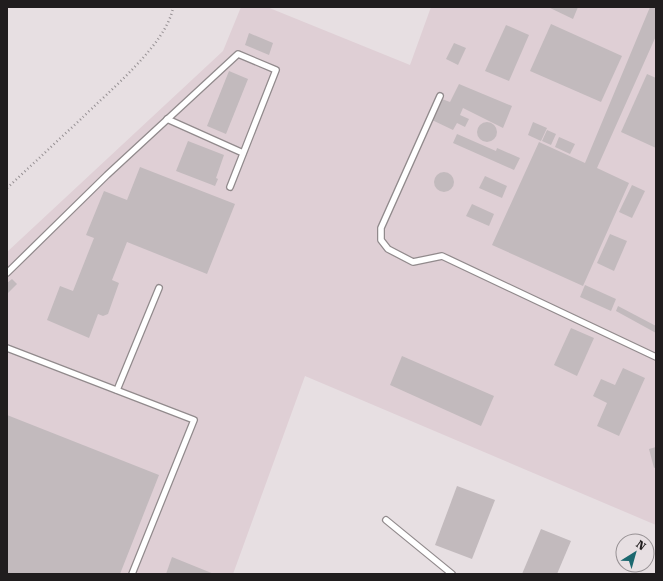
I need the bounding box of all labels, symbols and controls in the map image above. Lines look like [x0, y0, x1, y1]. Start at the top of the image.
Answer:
north arrow [615, 533, 655, 573]
text: N [633, 538, 648, 553]

